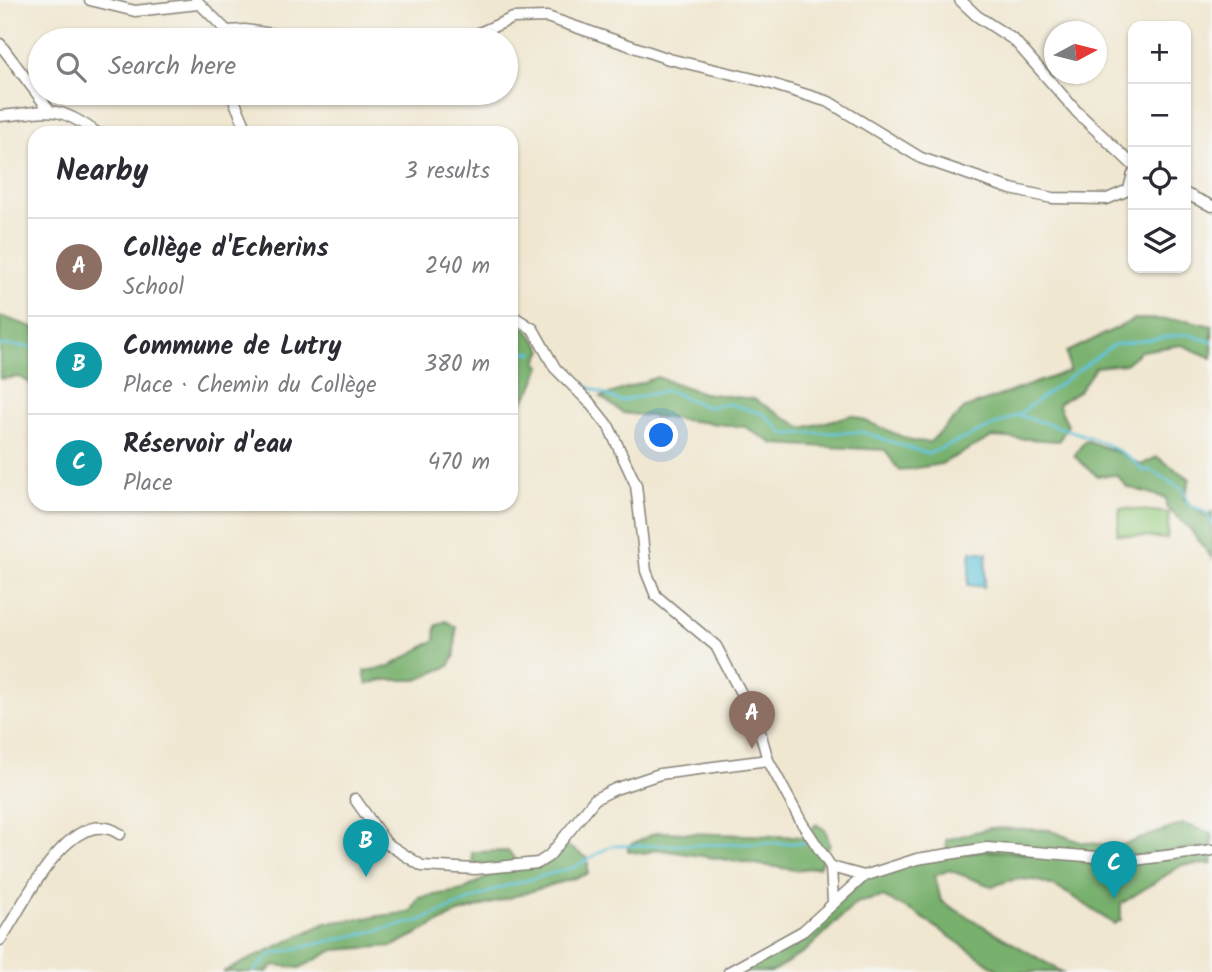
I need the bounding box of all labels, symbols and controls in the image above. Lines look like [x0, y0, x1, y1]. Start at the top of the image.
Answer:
north arrow [1044, 21, 1107, 84]
map controls [1128, 21, 1191, 273]
button: + [1128, 21, 1191, 84]
search box [28, 28, 518, 105]
text: Search here [108, 46, 236, 88]
icon: search [52, 48, 90, 86]
button: − [1128, 84, 1191, 147]
button: locate [1128, 147, 1191, 210]
text: Nearby [56, 148, 148, 196]
text: 3 results [404, 154, 490, 190]
button: layers [1128, 210, 1191, 273]
text: Collège d'Echerins [123, 228, 329, 270]
text: A [72, 249, 86, 285]
text: 240 m [425, 249, 490, 285]
text: School [123, 270, 184, 306]
text: Commune de Lutry [123, 326, 341, 368]
text: B [72, 347, 86, 383]
text: 380 m [424, 347, 490, 383]
text: Place · Chemin du Collège [123, 368, 377, 404]
your location [644, 418, 678, 452]
text: Réservoir d'eau [123, 424, 292, 466]
text: C [72, 445, 86, 481]
text: 470 m [428, 445, 490, 481]
text: Place [123, 466, 173, 502]
pin: A [729, 691, 775, 749]
pin: B [343, 819, 389, 877]
pin: C [1091, 841, 1137, 899]

